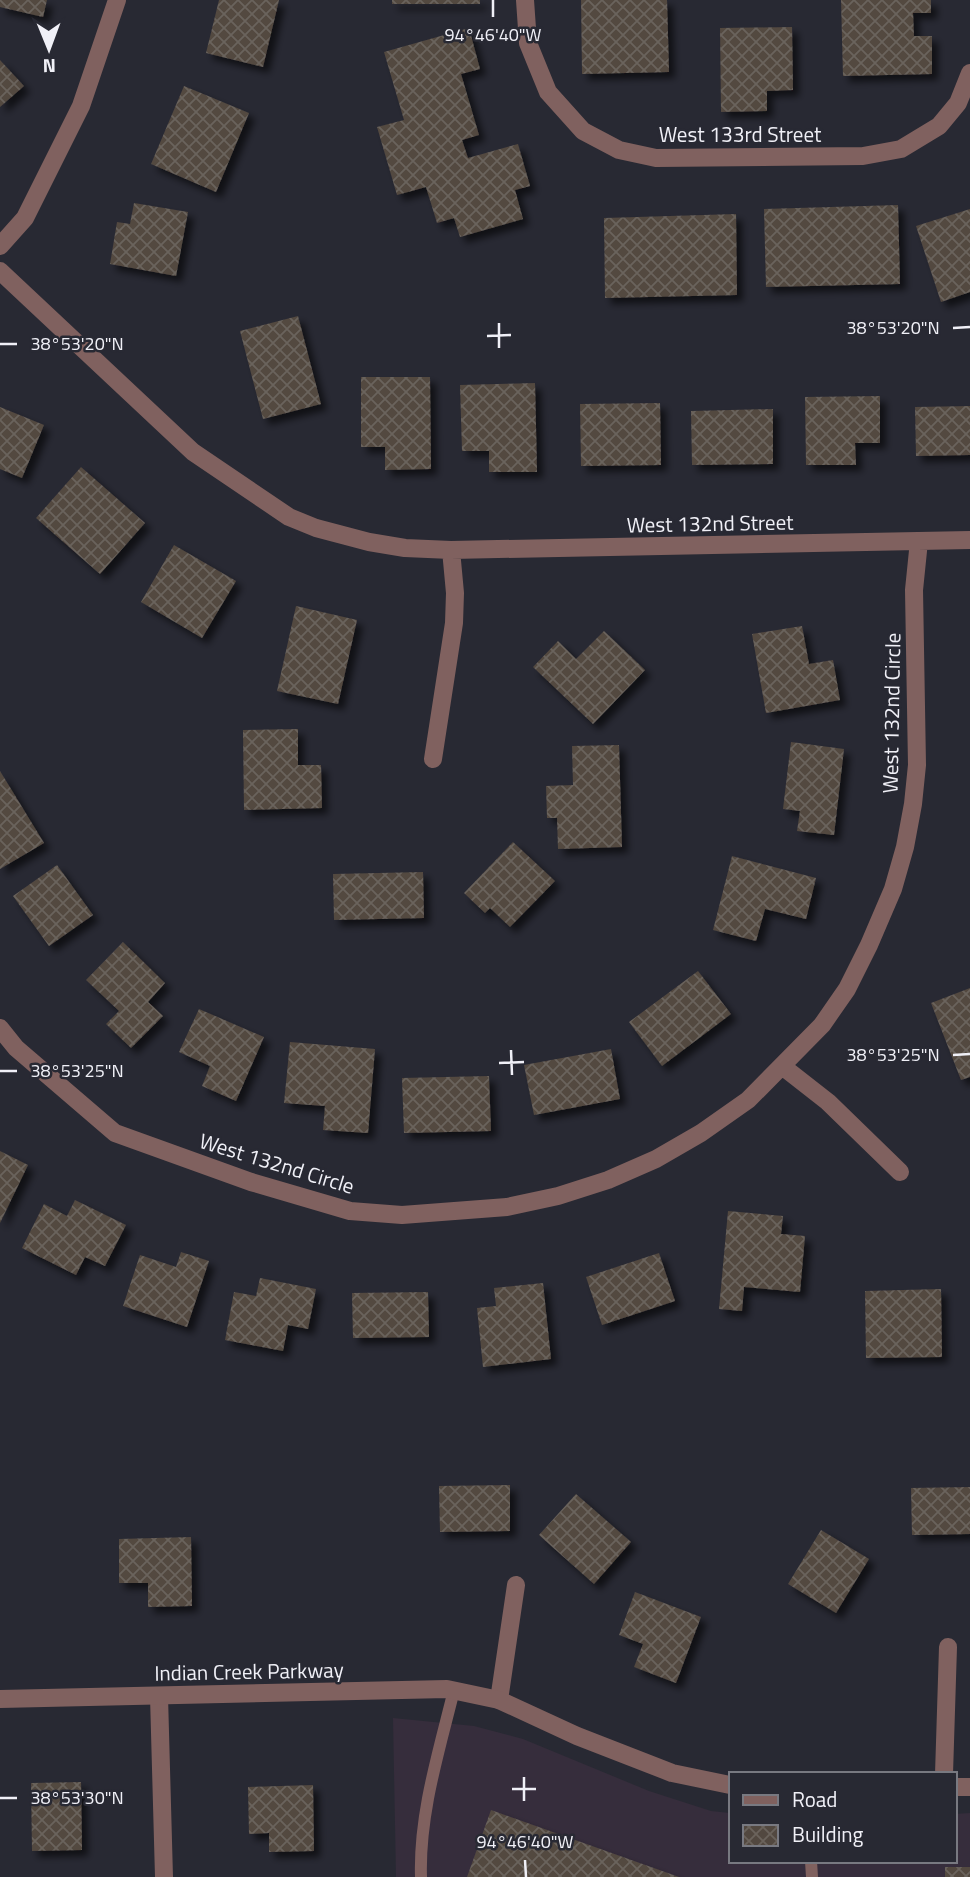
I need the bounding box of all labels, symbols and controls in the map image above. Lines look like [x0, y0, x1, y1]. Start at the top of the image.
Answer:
north arrow [14, 14, 84, 84]
text: 94°46'40"W [445, 21, 542, 48]
text: N [42, 52, 56, 81]
street label: West 133rd Street [659, 118, 822, 150]
text: 38°53'20"N [846, 314, 940, 341]
text: 38°53'20"N [30, 330, 124, 357]
street label: West 132nd Street [626, 506, 794, 540]
street label: West 132nd Circle [874, 632, 908, 794]
text: 38°53'25"N [846, 1041, 940, 1068]
text: 38°53'25"N [30, 1057, 124, 1084]
street label: West 132nd Circle [196, 1124, 358, 1202]
street label: Indian Creek Parkway [154, 1653, 344, 1689]
legend [729, 1772, 956, 1863]
text: Road [792, 1783, 837, 1815]
text: 38°53'30"N [30, 1784, 124, 1811]
text: Building [792, 1818, 864, 1850]
text: 94°46'40"W [477, 1828, 574, 1855]

